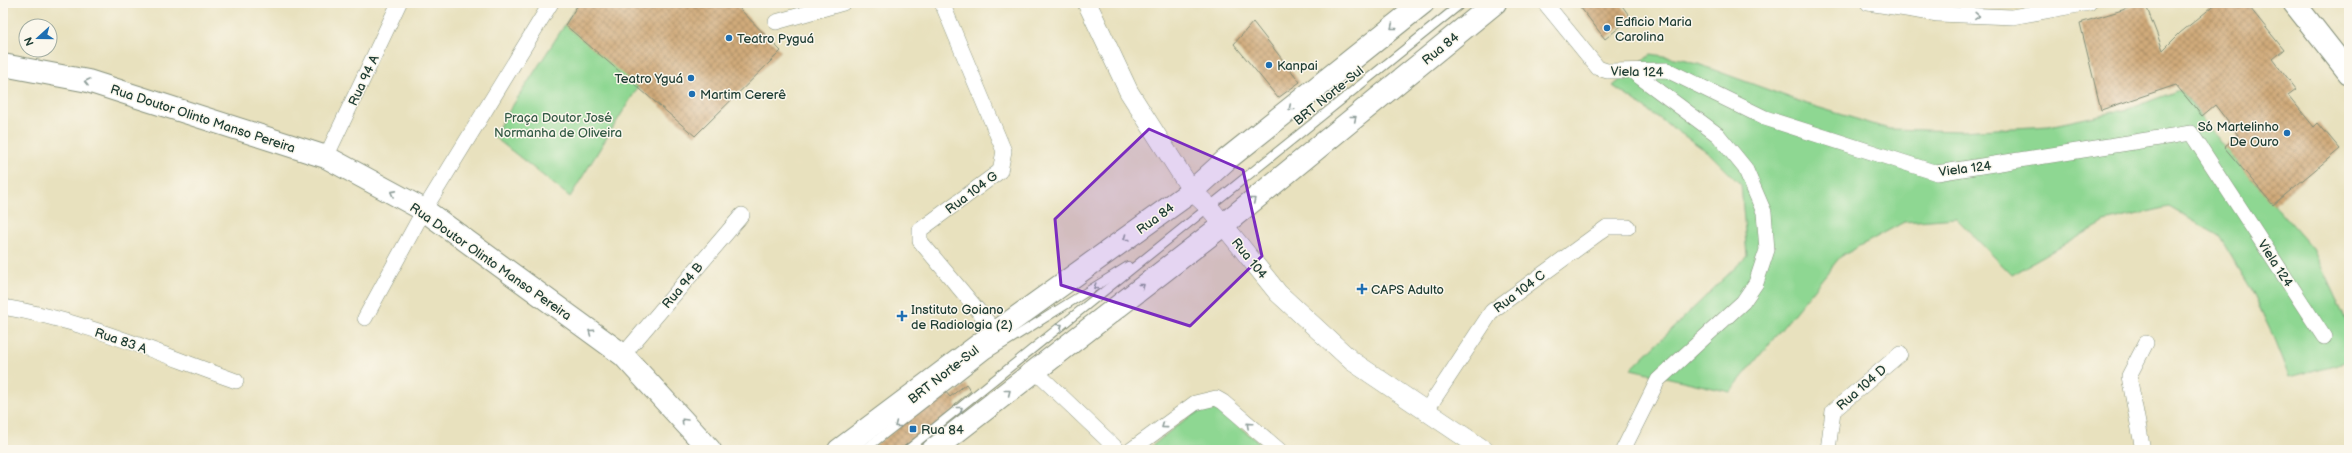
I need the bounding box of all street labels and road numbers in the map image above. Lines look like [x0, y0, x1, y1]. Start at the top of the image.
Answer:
street label: Rua 84 [1419, 29, 1462, 68]
street label: Rua 94 A [345, 52, 383, 108]
street label: BRT Norte-Sul [1290, 63, 1367, 129]
street label: Viela 124 [1610, 64, 1664, 80]
street label: Rua Doutor Olinto Manso Pereira [108, 81, 297, 156]
street label: Viela 124 [1938, 158, 1992, 180]
street label: Rua 104 G [942, 168, 1001, 218]
street label: Rua Doutor Olinto Manso Pereira [407, 200, 574, 324]
street label: Rua 84 [1134, 200, 1178, 238]
street label: Rua 104 [1228, 235, 1271, 282]
street label: Viela 124 [2254, 237, 2296, 290]
street label: Rua 94 B [659, 259, 707, 312]
street label: Rua 104 C [1491, 267, 1549, 316]
street label: Rua 83 A [92, 325, 149, 357]
street label: BRT Norte-Sul [905, 342, 982, 407]
street label: Rua 104 D [1833, 362, 1890, 414]

